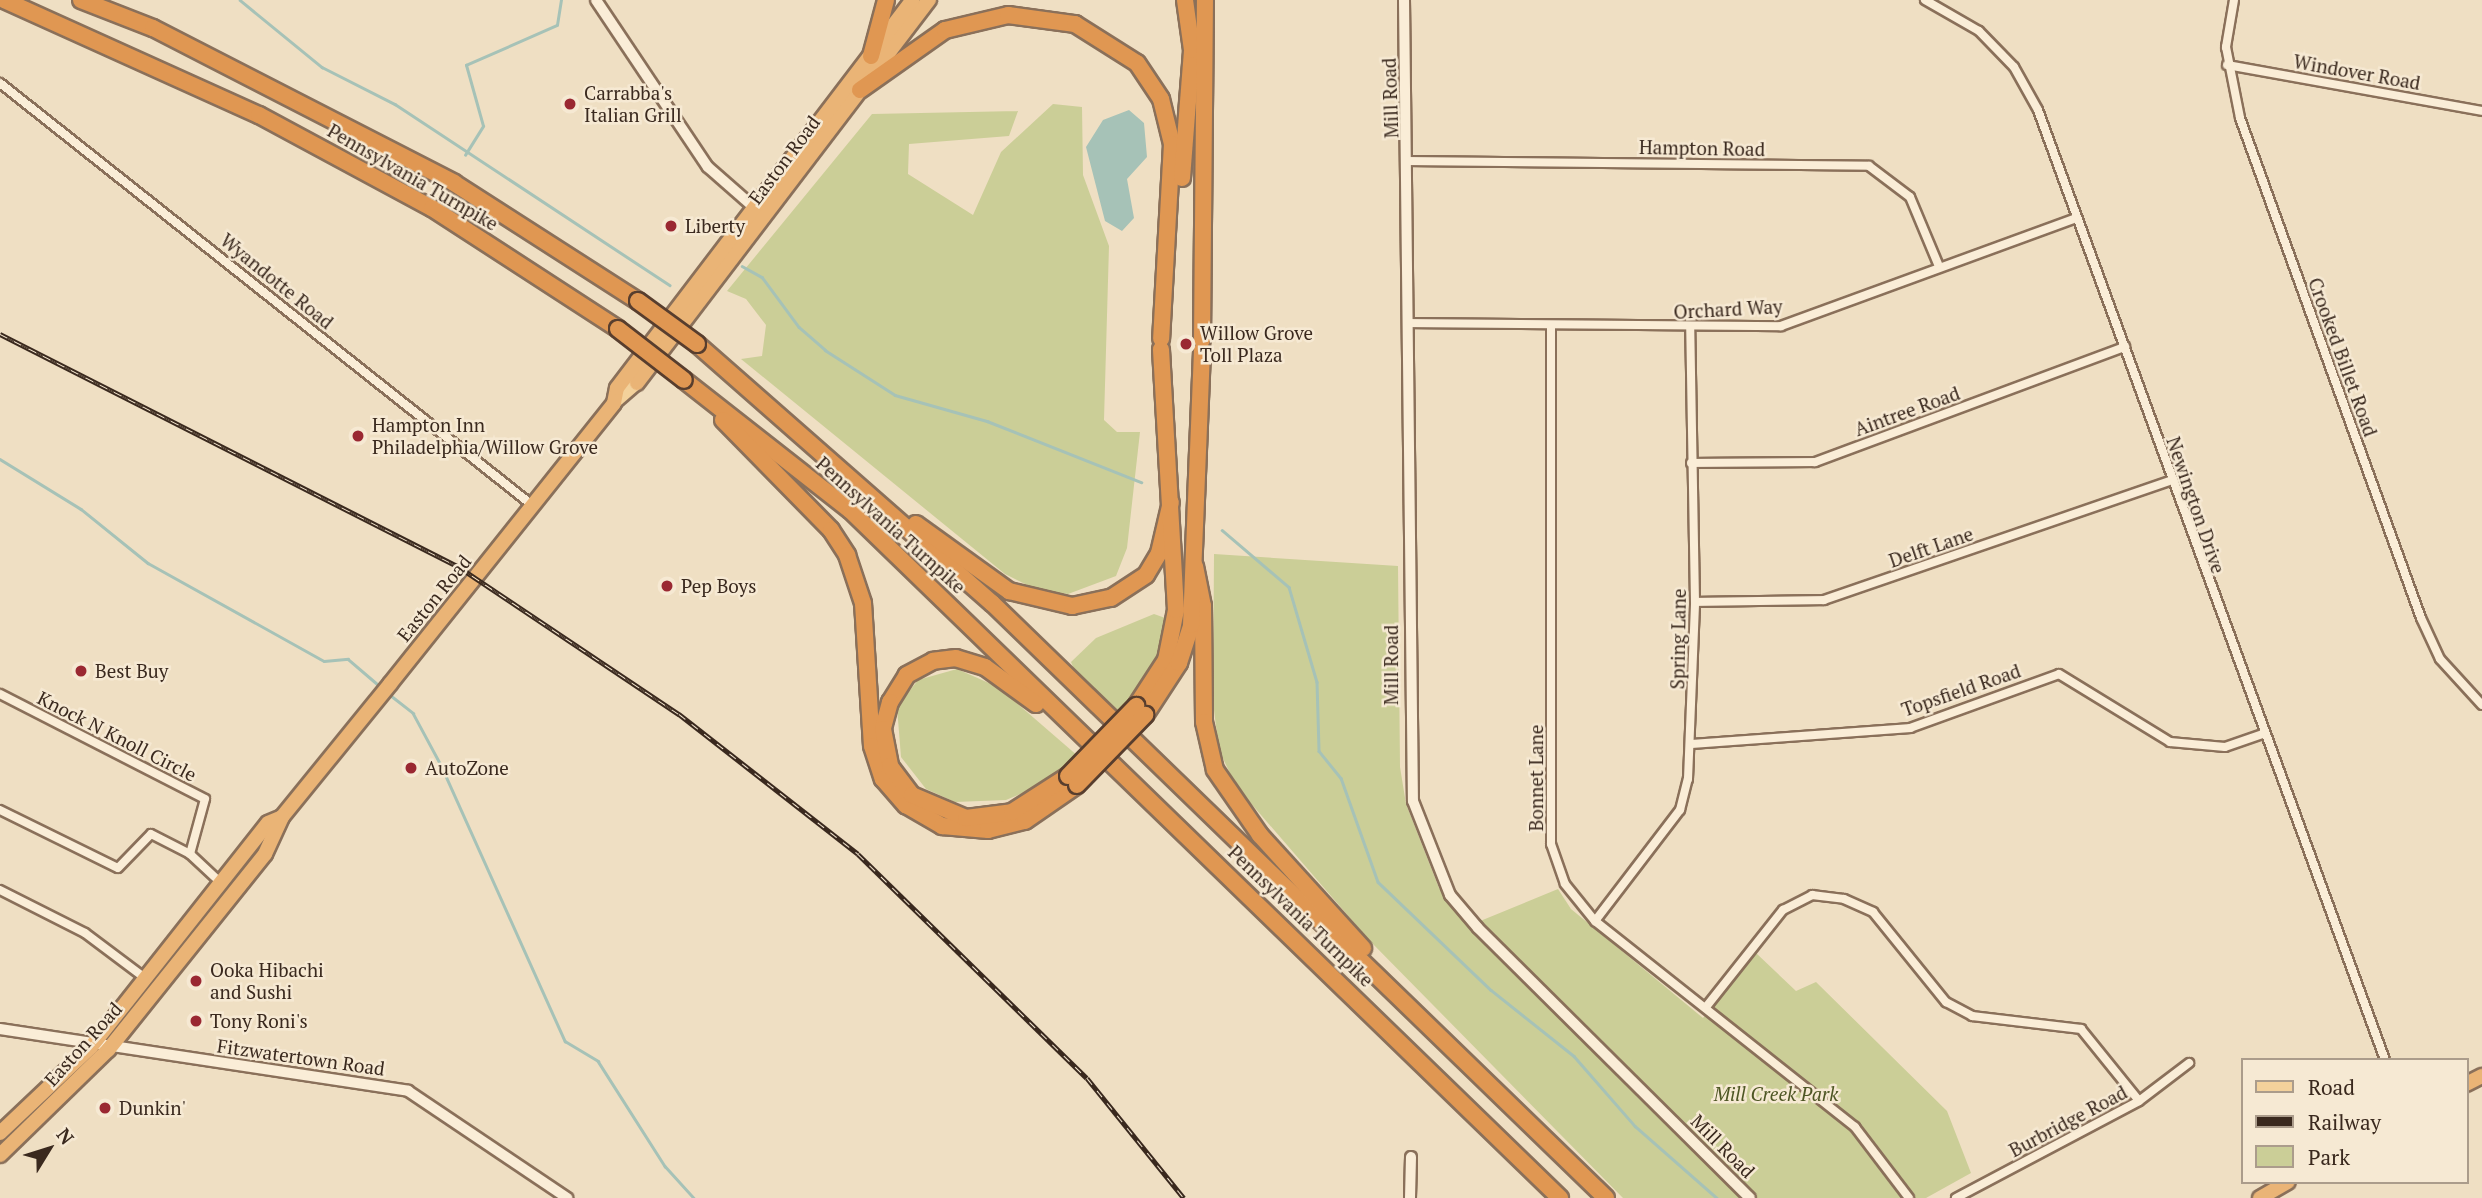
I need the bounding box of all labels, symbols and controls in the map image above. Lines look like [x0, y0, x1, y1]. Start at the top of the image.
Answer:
street label: Windover Road [2292, 50, 2422, 94]
street label: Mill Road [1377, 57, 1403, 139]
place label: Carrabba's Italian Grill [584, 82, 682, 126]
marker: Carrabba's Italian Grill [562, 96, 578, 112]
street label: Easton Road [743, 111, 825, 209]
street label: Pennsylvania Turnpike [324, 119, 502, 235]
street label: Hampton Road [1639, 136, 1765, 160]
place label: Liberty [685, 215, 745, 237]
marker: Liberty [663, 218, 679, 234]
street label: Wyandotte Road [216, 229, 338, 333]
street label: Crooked Billet Road [2304, 274, 2382, 440]
street label: Orchard Way [1673, 295, 1783, 323]
place label: Willow Grove Toll Plaza [1200, 322, 1313, 366]
marker: Willow Grove Toll Plaza [1178, 336, 1194, 352]
street label: Aintree Road [1851, 381, 1963, 441]
place label: Hampton Inn Philadelphia/Willow Grove [372, 414, 598, 458]
marker: Hampton Inn Philadelphia/Willow Grove [350, 428, 366, 444]
street label: Newington Drive [2162, 434, 2230, 576]
street label: Pennsylvania Turnpike [812, 452, 970, 598]
street label: Delft Lane [1886, 522, 1976, 572]
street label: Easton Road [392, 550, 476, 646]
place label: Pep Boys [681, 575, 756, 597]
marker: Pep Boys [659, 578, 675, 594]
street label: Spring Lane [1666, 588, 1690, 690]
street label: Mill Road [1380, 625, 1402, 705]
street label: Topsfield Road [1899, 659, 2023, 721]
place label: Best Buy [95, 660, 168, 682]
marker: Best Buy [73, 663, 89, 679]
street label: Knock N Knoll Circle [34, 686, 200, 786]
street label: Bonnet Lane [1525, 725, 1547, 831]
place label: AutoZone [425, 757, 509, 779]
marker: AutoZone [403, 760, 419, 776]
street label: Pennsylvania Turnpike [1224, 841, 1378, 991]
place label: Ooka Hibachi and Sushi [210, 959, 324, 1003]
marker: Ooka Hibachi and Sushi [188, 973, 204, 989]
street label: Easton Road [39, 997, 127, 1091]
place label: Tony Roni's [210, 1010, 308, 1032]
marker: Tony Roni's [188, 1013, 204, 1029]
street label: Fitzwatertown Road [216, 1034, 386, 1080]
legend [2240, 1058, 2468, 1184]
text: Road [2308, 1073, 2355, 1101]
street label: Burbridge Road [2005, 1080, 2131, 1162]
park label: Mill Creek Park [1714, 1083, 1838, 1105]
place label: Dunkin' [119, 1097, 186, 1119]
marker: Dunkin' [97, 1100, 113, 1116]
text: Railway [2308, 1108, 2381, 1136]
street label: Mill Road [1686, 1109, 1760, 1183]
north arrow [14, 1114, 84, 1184]
text: N [52, 1122, 80, 1149]
text: Park [2308, 1143, 2350, 1171]

